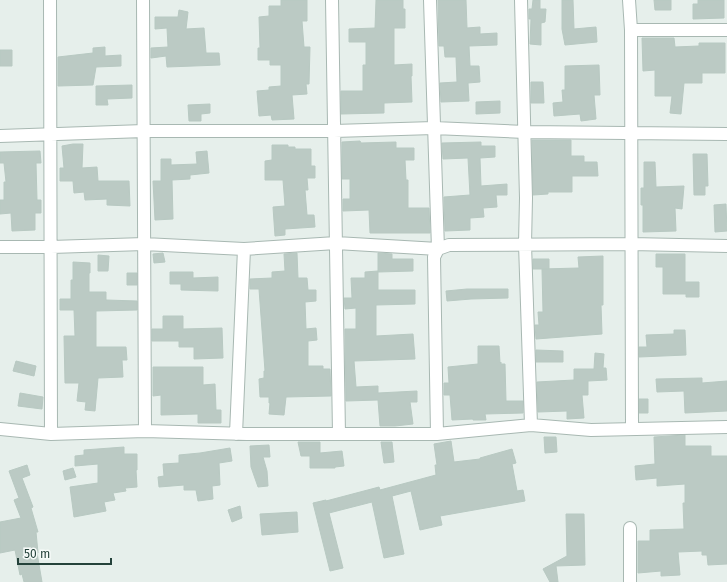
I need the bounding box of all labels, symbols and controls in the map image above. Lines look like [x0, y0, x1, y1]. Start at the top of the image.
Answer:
scale bar [18, 540, 111, 566]
text: 50 m [24, 547, 50, 561]

